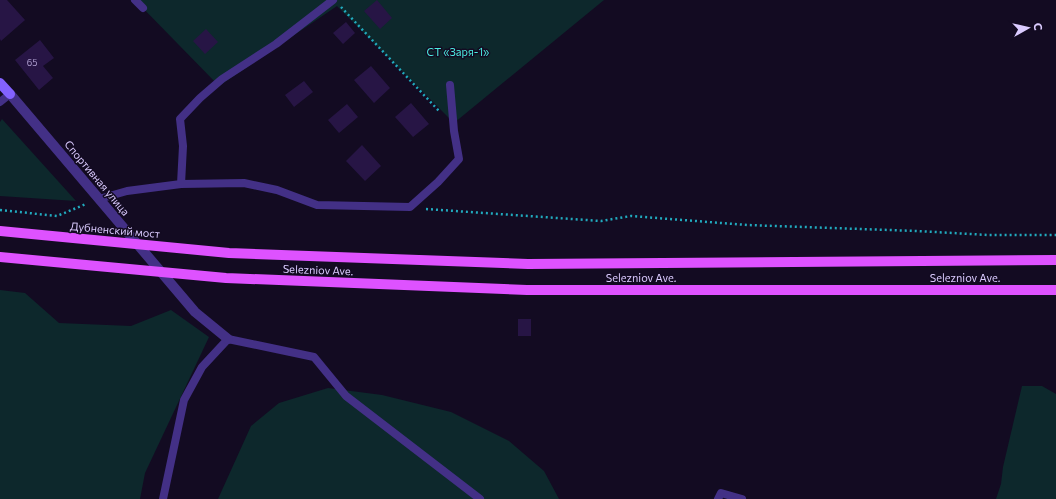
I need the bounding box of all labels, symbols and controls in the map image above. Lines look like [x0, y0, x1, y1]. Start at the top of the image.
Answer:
north arrow [1008, 8, 1048, 48]
text: С [1031, 22, 1045, 32]
park label: СТ «Заря-1» [427, 45, 489, 58]
house number: 65 [27, 57, 37, 68]
street label: Спортивная улица [62, 137, 133, 218]
street label: Дубненский мост [69, 219, 161, 240]
street label: Selezniov Ave. [283, 262, 354, 277]
street label: Selezniov Ave. [606, 271, 677, 284]
street label: Selezniov Ave. [930, 271, 1001, 284]

